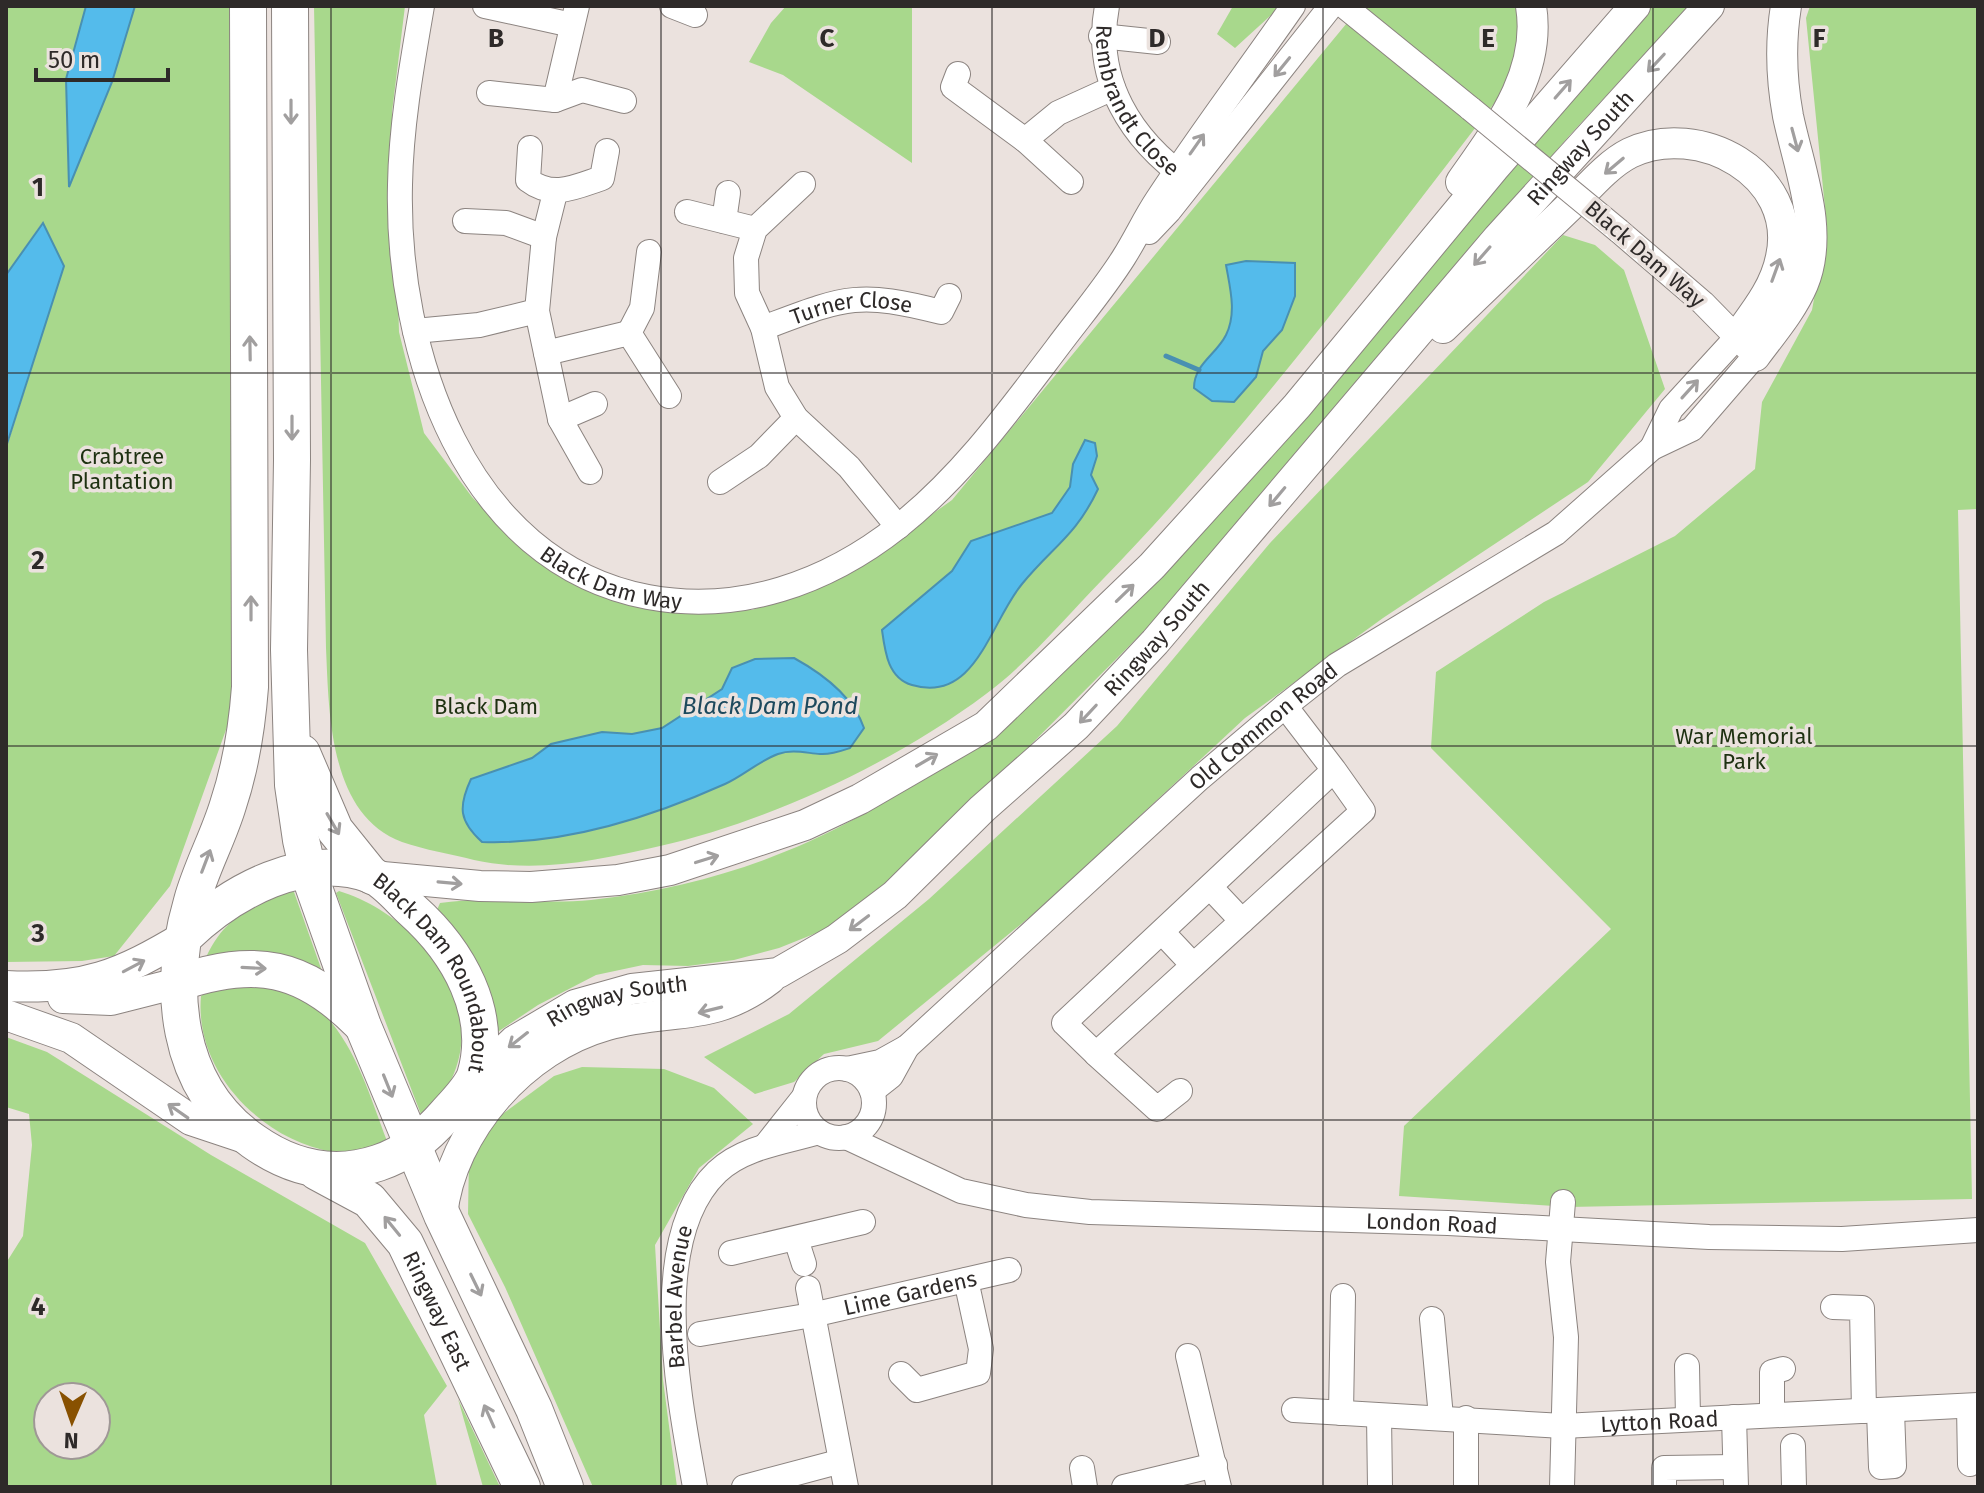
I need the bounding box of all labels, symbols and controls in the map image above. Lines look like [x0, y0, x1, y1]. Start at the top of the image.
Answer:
text: B [488, 23, 504, 54]
text: C [820, 23, 835, 54]
text: D [1149, 23, 1166, 54]
text: E [1481, 23, 1495, 54]
text: F [1813, 23, 1826, 54]
street label: Rembrandt Close [1090, 24, 1185, 182]
scale bar [36, 32, 168, 82]
text: 50 m [48, 46, 100, 74]
one-way arrow [1646, 53, 1665, 73]
one-way arrow [1273, 56, 1291, 77]
one-way arrow [1554, 79, 1572, 99]
street label: Ringway South [1521, 85, 1639, 211]
one-way arrow [284, 98, 299, 125]
one-way arrow [1788, 126, 1803, 152]
one-way arrow [1189, 133, 1205, 155]
one-way arrow [1604, 156, 1625, 174]
text: 1 [32, 172, 44, 203]
street label: Black Dam Way [1580, 195, 1711, 313]
one-way arrow [1473, 246, 1491, 266]
one-way arrow [1770, 258, 1785, 283]
street label: Turner Close [786, 286, 915, 330]
one-way arrow [242, 335, 258, 362]
one-way arrow [1680, 379, 1699, 399]
one-way arrow [284, 414, 300, 441]
park label: Crabtree Plantation [70, 443, 174, 495]
one-way arrow [1268, 486, 1286, 506]
street label: Black Dam Way [535, 540, 683, 615]
text: 2 [31, 545, 45, 576]
street label: Ringway South [1098, 574, 1215, 702]
one-way arrow [1115, 583, 1135, 602]
one-way arrow [243, 595, 258, 622]
street label: Old Common Road [1183, 656, 1343, 795]
water label: Black Dam Pond [682, 692, 858, 720]
park label: Black Dam [434, 693, 538, 720]
one-way arrow [1079, 703, 1097, 723]
park label: War Memorial Park [1675, 723, 1813, 775]
one-way arrow [915, 752, 939, 767]
one-way arrow [326, 812, 341, 836]
one-way arrow [200, 850, 214, 874]
one-way arrow [694, 851, 719, 865]
street label: Black Dam Roundabout [368, 866, 494, 1076]
one-way arrow [436, 876, 463, 891]
one-way arrow [849, 914, 870, 931]
text: 3 [30, 918, 45, 949]
one-way arrow [121, 957, 145, 973]
one-way arrow [240, 961, 267, 976]
street label: Ringway South [541, 969, 689, 1032]
one-way arrow [698, 1003, 724, 1018]
one-way arrow [508, 1031, 529, 1048]
one-way arrow [381, 1073, 396, 1098]
one-way arrow [167, 1103, 189, 1119]
street label: London Road [1366, 1207, 1498, 1239]
one-way arrow [384, 1216, 401, 1237]
street label: Barbel Avenue [660, 1222, 698, 1370]
street label: Ringway East [397, 1246, 477, 1375]
street label: Lime Gardens [841, 1264, 979, 1321]
one-way arrow [469, 1273, 484, 1297]
text: 4 [31, 1291, 46, 1322]
north arrow [32, 1381, 112, 1461]
one-way arrow [481, 1404, 496, 1428]
street label: Lytton Road [1600, 1405, 1719, 1438]
text: N [64, 1427, 79, 1454]

